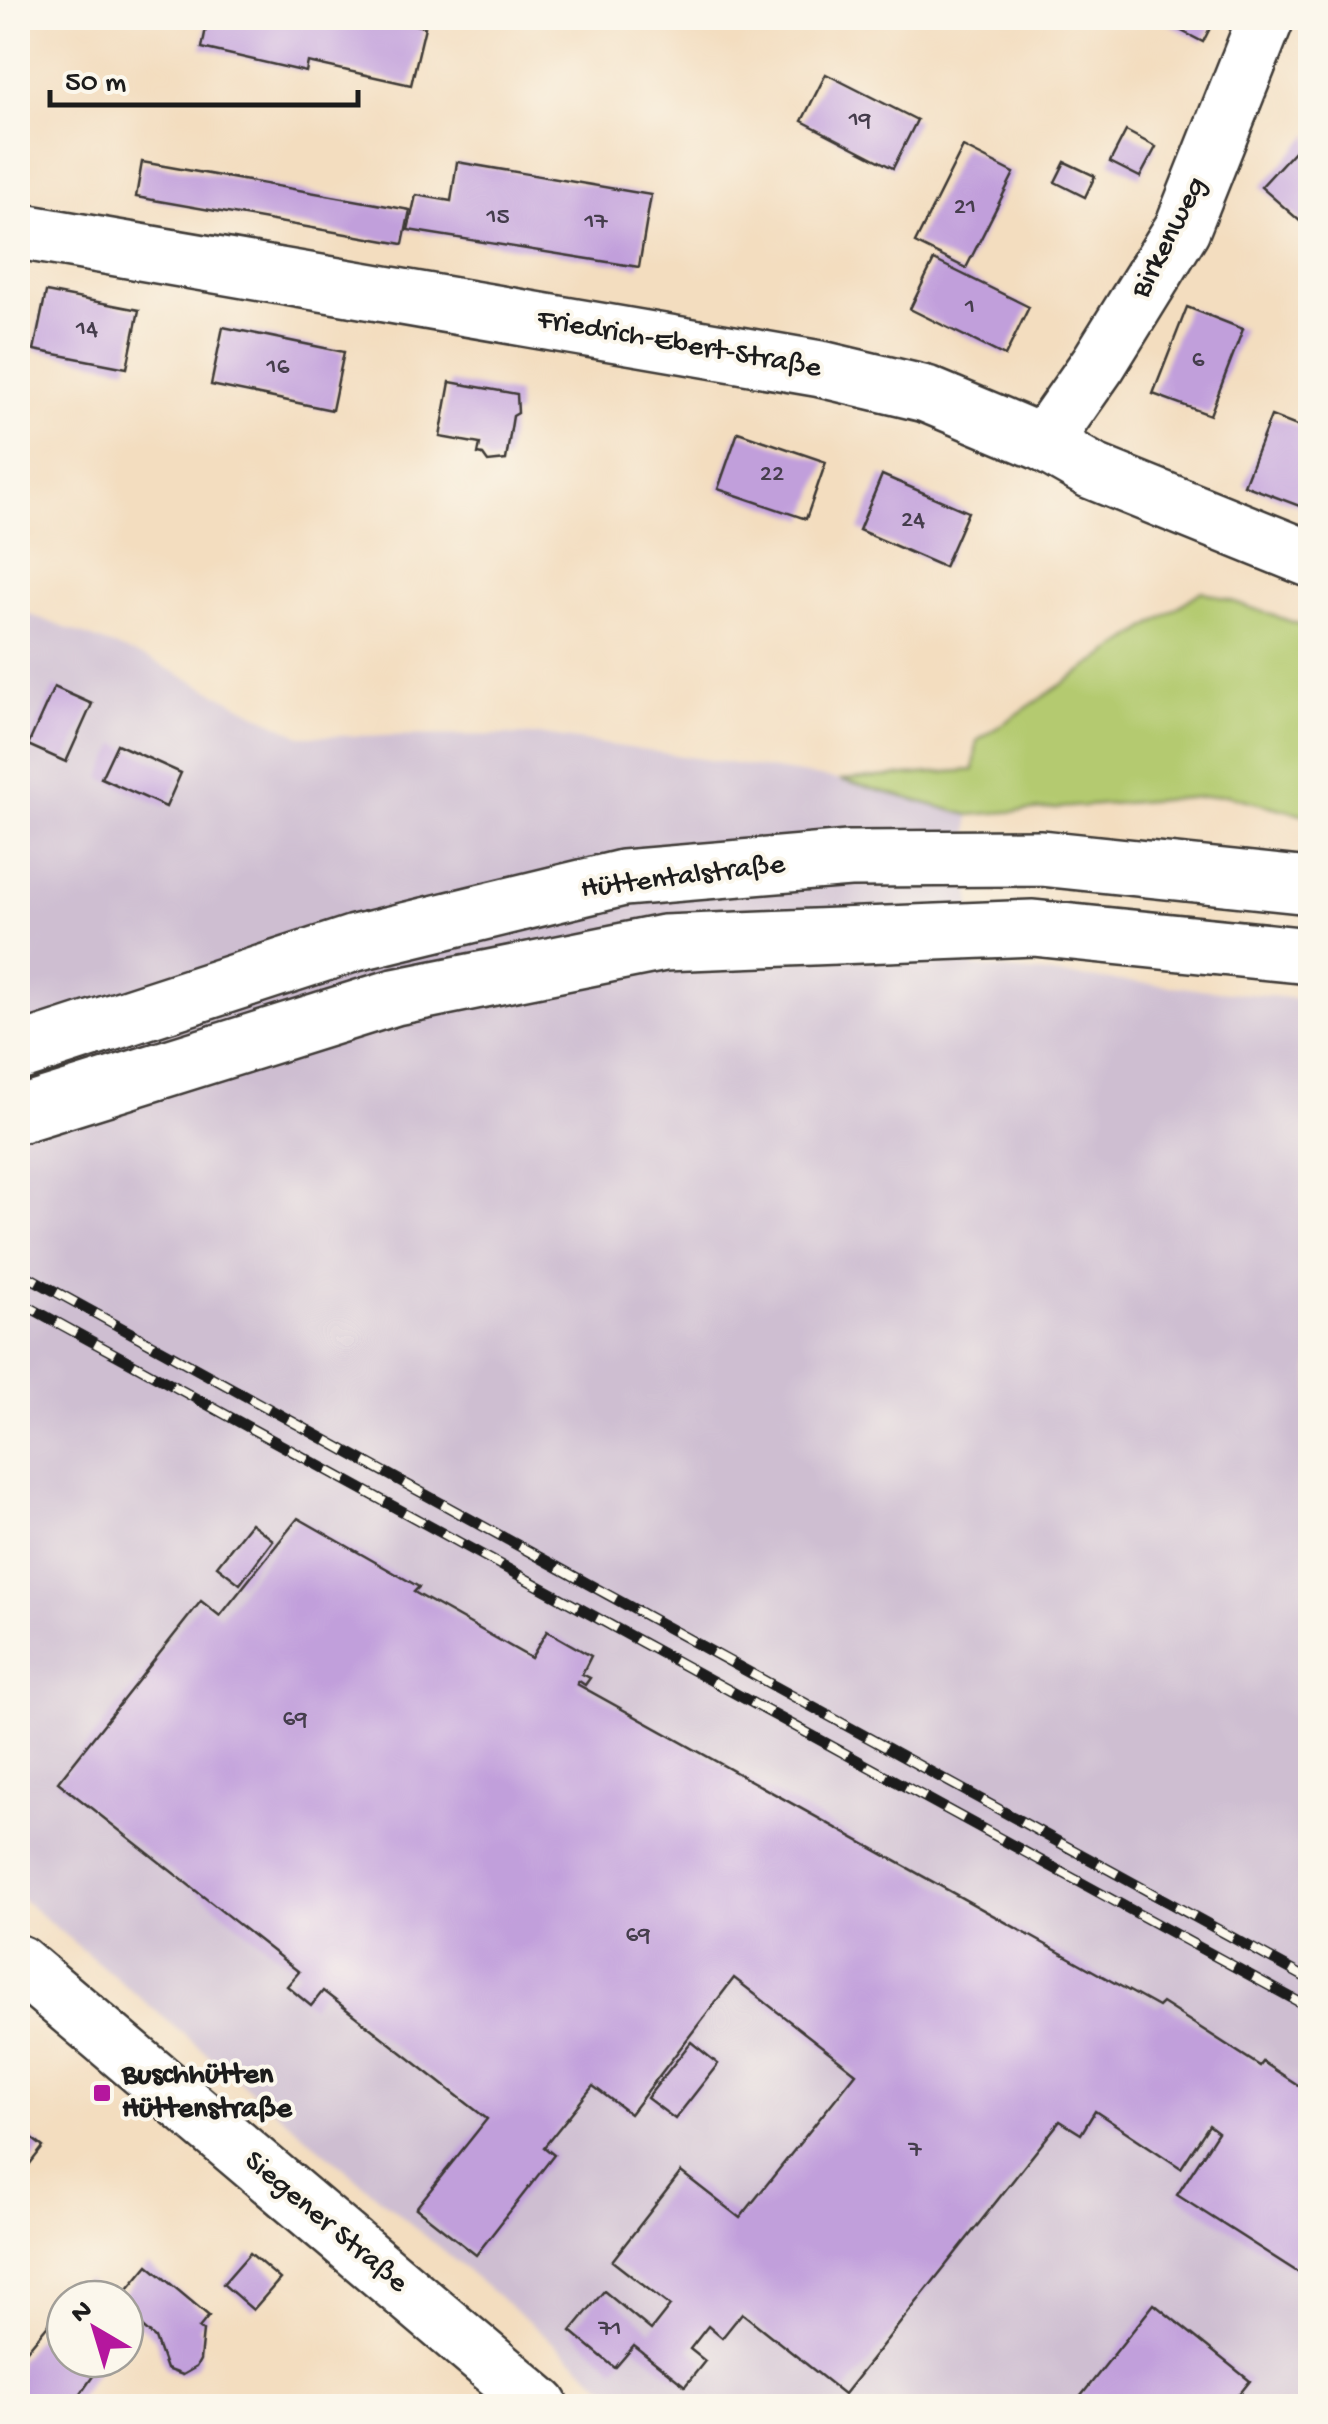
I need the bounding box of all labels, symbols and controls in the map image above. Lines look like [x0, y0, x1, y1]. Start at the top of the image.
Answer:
scale bar [50, 45, 358, 107]
text: 50 m [65, 67, 126, 102]
house number: 19 [848, 107, 871, 136]
street label: Birkenweg [1124, 172, 1215, 305]
house number: 21 [954, 194, 976, 223]
house number: 15 [485, 204, 510, 233]
house number: 17 [583, 209, 609, 238]
house number: 1 [964, 294, 975, 323]
street label: Friedrich-Ebert-Straße [533, 303, 824, 387]
house number: 14 [75, 316, 98, 345]
house number: 6 [1192, 347, 1205, 376]
house number: 16 [266, 354, 290, 383]
house number: 22 [760, 461, 784, 490]
house number: 24 [901, 507, 925, 536]
street label: Hüttentalstraße [579, 848, 787, 908]
house number: 69 [282, 1706, 308, 1735]
house number: 69 [625, 1922, 651, 1951]
place label: Buschhütten Hüttenstraße [121, 2059, 293, 2128]
marker: Buschhütten Hüttenstraße [91, 2082, 113, 2104]
house number: 7 [907, 2137, 922, 2166]
street label: Siegener Straße [236, 2144, 414, 2302]
north arrow [45, 2279, 145, 2379]
text: N [65, 2294, 100, 2331]
house number: 71 [597, 2316, 622, 2345]

